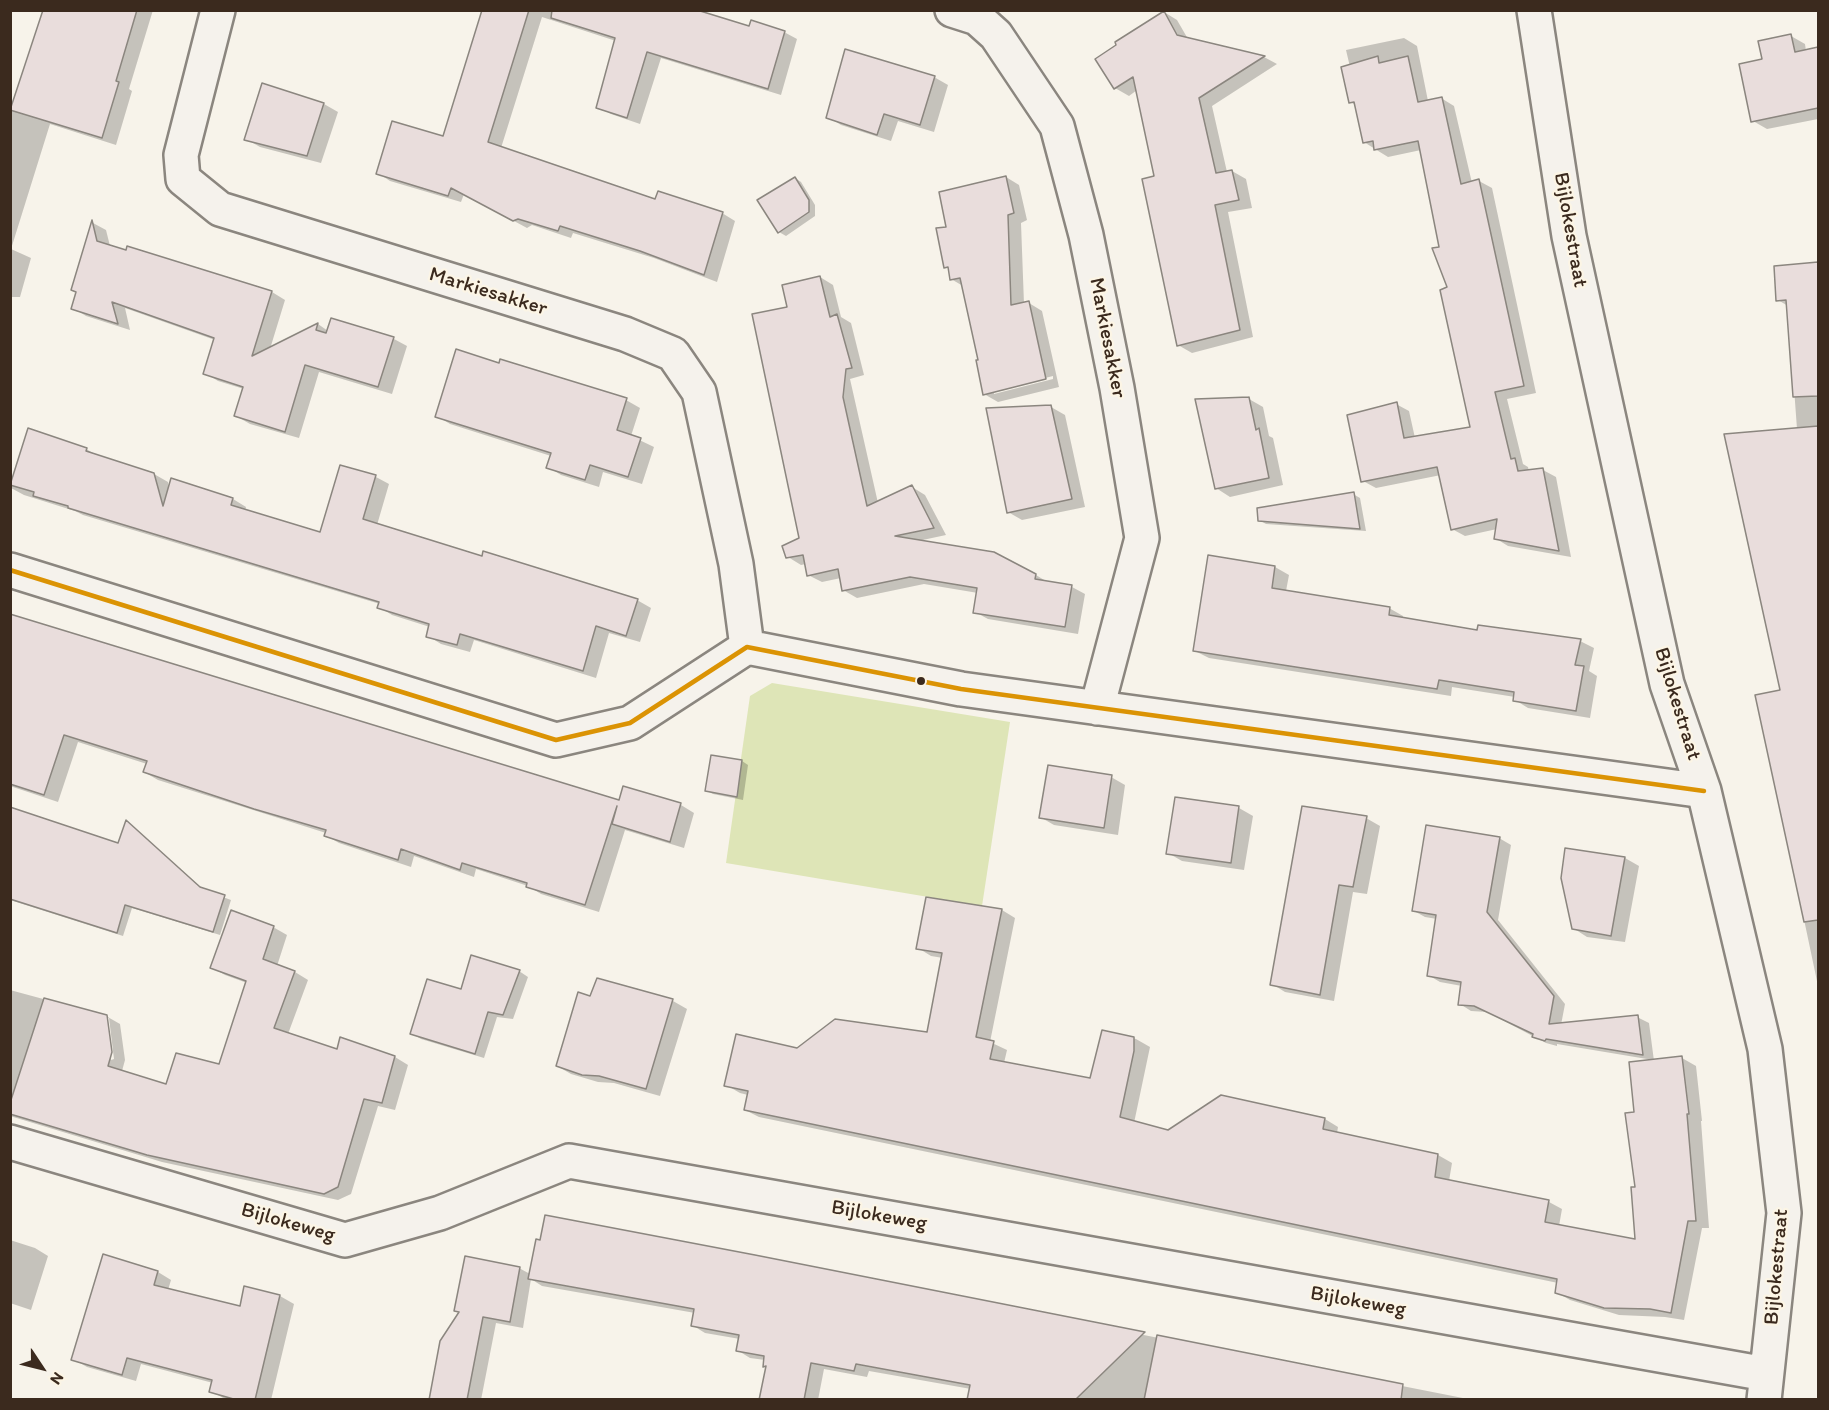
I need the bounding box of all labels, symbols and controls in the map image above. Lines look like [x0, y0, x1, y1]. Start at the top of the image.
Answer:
street label: Bijlokestraat [1547, 170, 1593, 290]
street label: Markiesakker [426, 262, 550, 322]
street label: Markiesakker [1083, 276, 1131, 400]
street label: Bijlokestraat [1648, 645, 1706, 763]
unlabelled marker [915, 675, 927, 687]
street label: Bijlokeweg [829, 1195, 929, 1237]
street label: Bijlokeweg [238, 1198, 338, 1248]
street label: Bijlokestraat [1759, 1208, 1795, 1326]
street label: Bijlokeweg [1308, 1281, 1408, 1323]
north arrow [12, 1338, 72, 1398]
text: N [46, 1369, 68, 1388]

